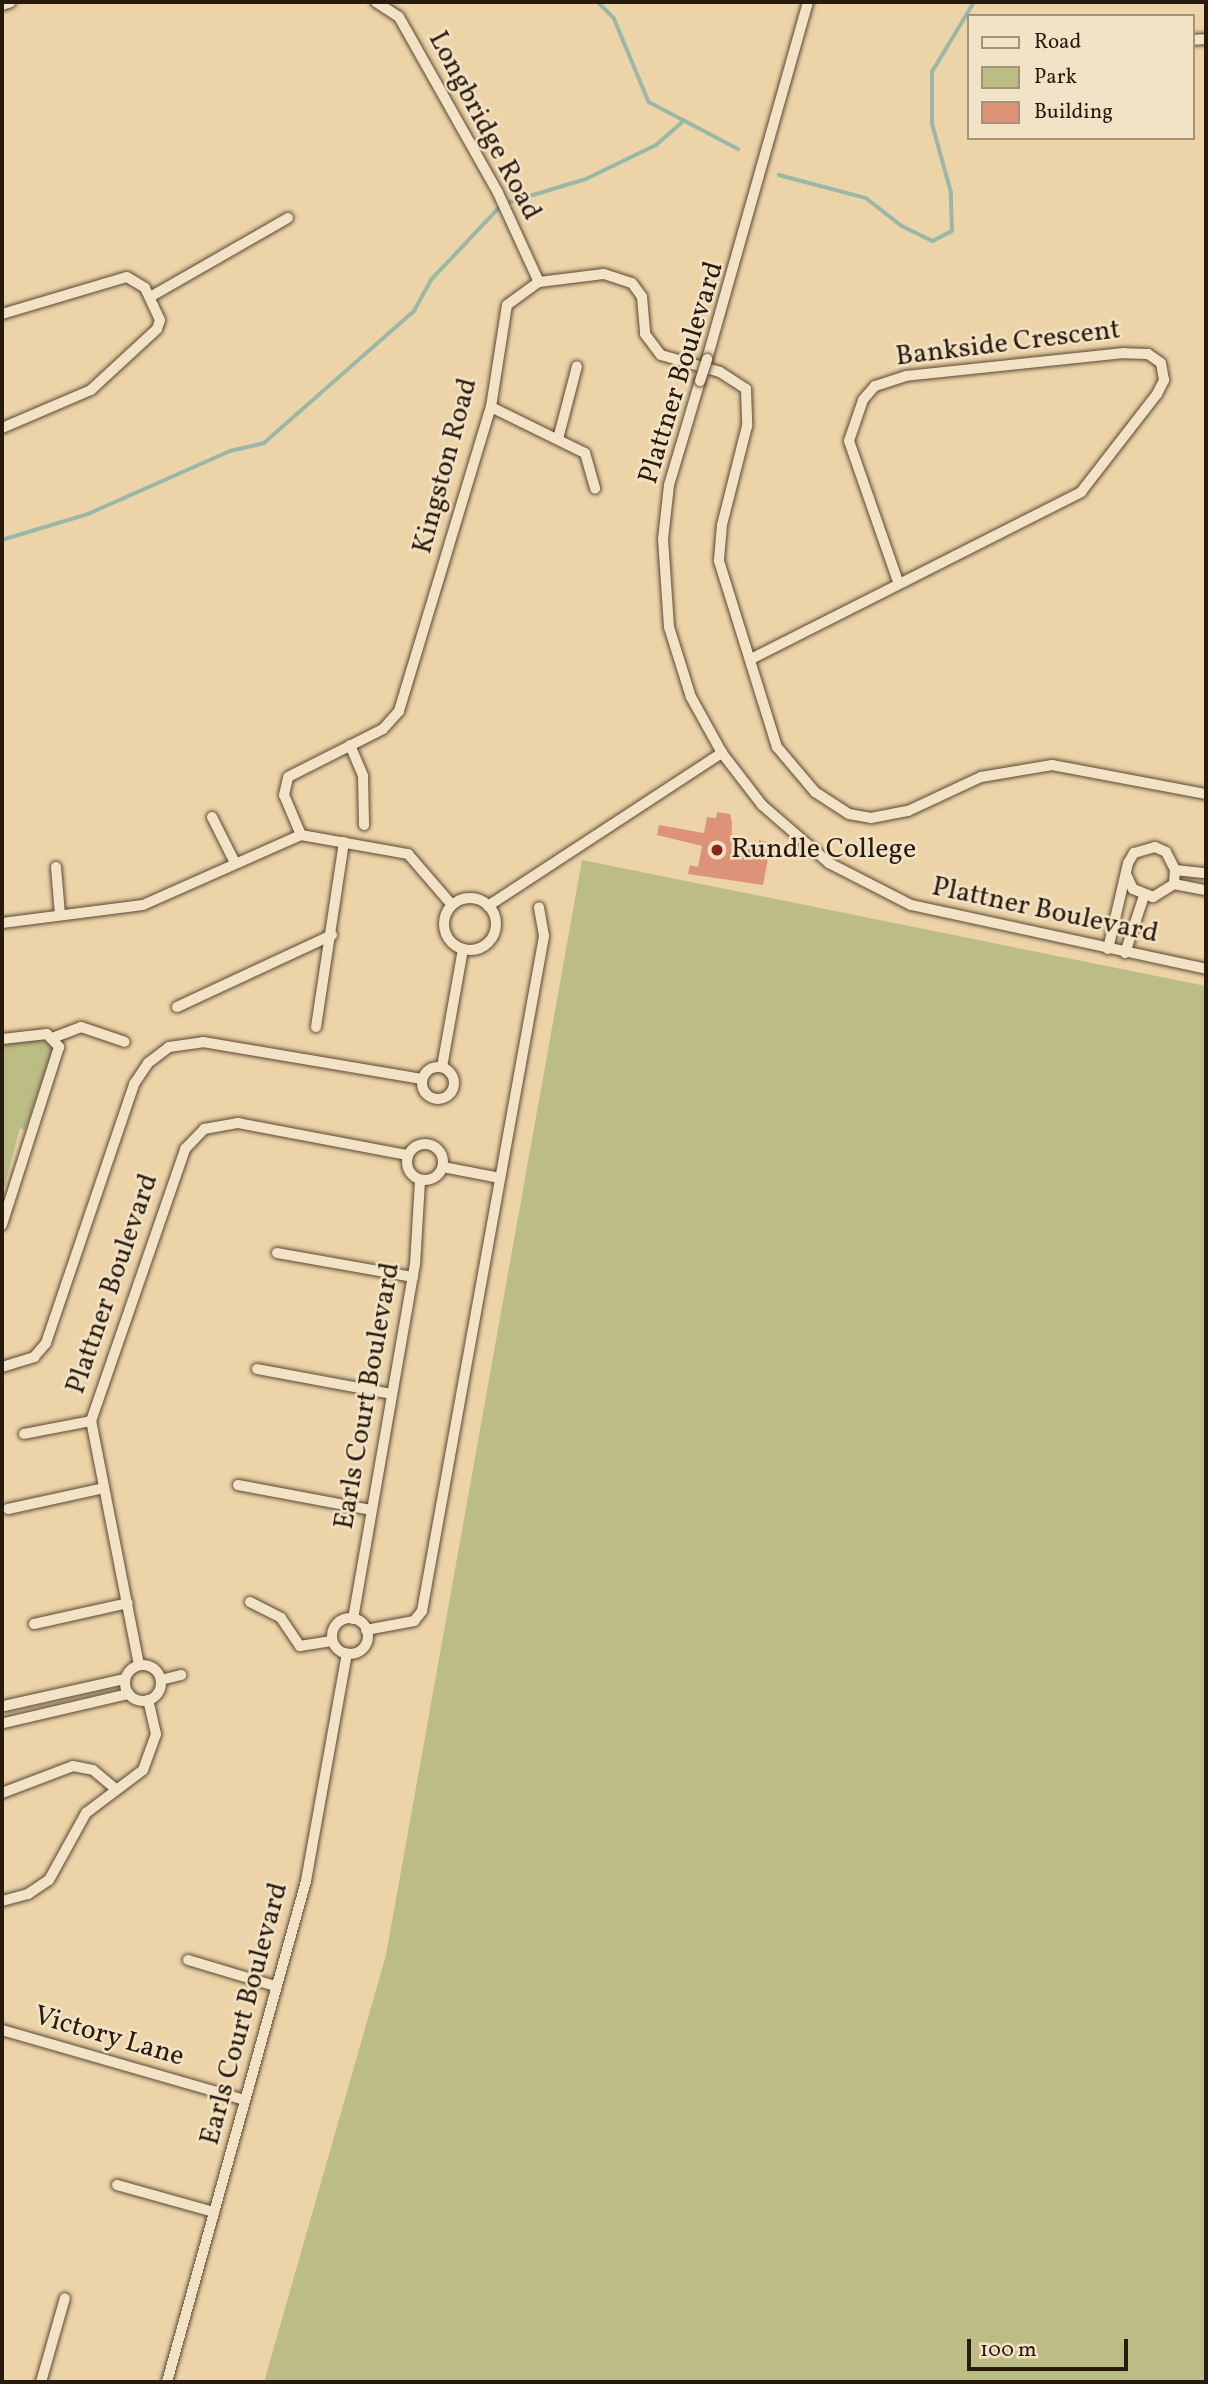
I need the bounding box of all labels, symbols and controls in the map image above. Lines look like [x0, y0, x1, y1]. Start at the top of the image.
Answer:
legend [967, 14, 1194, 140]
street label: Longbridge Road [420, 26, 548, 226]
text: Road [1034, 28, 1081, 57]
text: Park [1034, 63, 1077, 92]
text: Building [1034, 98, 1113, 127]
street label: Plattner Boulevard [632, 258, 732, 488]
street label: Bankside Crescent [894, 314, 1122, 374]
street label: Kingston Road [406, 375, 486, 557]
place label: Rundle College [731, 833, 916, 867]
marker: Rundle College [709, 842, 725, 858]
street label: Plattner Boulevard [929, 871, 1161, 951]
street label: Plattner Boulevard [60, 1170, 166, 1398]
street label: Earls Court Boulevard [328, 1260, 408, 1532]
street label: Earls Court Boulevard [194, 1879, 296, 2149]
street label: Victory Lane [30, 1999, 188, 2075]
scale bar [970, 2324, 1131, 2368]
text: 100 m [980, 2336, 1037, 2365]

